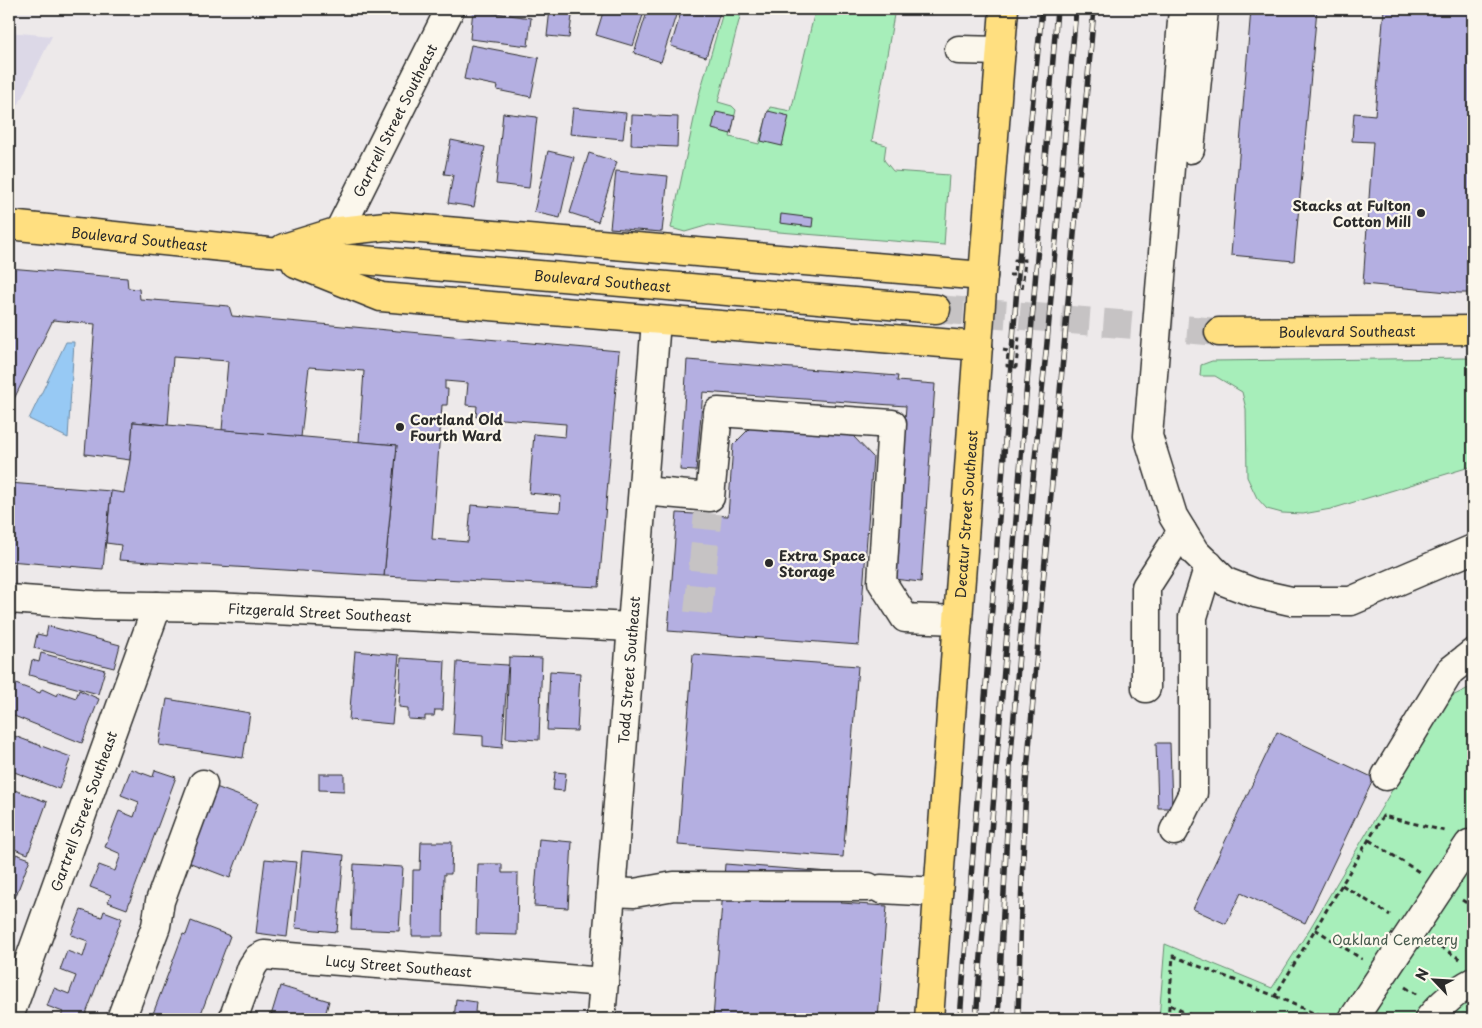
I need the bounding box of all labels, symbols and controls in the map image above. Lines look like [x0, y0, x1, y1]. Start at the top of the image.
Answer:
street label: Gartrell Street Southeast [347, 39, 442, 200]
place label: Stacks at Fulton Cotton Mill [1292, 195, 1411, 232]
marker: Stacks at Fulton Cotton Mill [1415, 207, 1427, 219]
street label: Boulevard Southeast [70, 221, 209, 256]
street label: Boulevard Southeast [533, 264, 672, 297]
street label: Boulevard Southeast [1278, 320, 1416, 342]
place label: Cortland Old Fourth Ward [410, 409, 504, 446]
marker: Cortland Old Fourth Ward [394, 421, 406, 433]
street label: Decatur Street Southeast [949, 429, 982, 599]
place label: Extra Space Storage [779, 545, 866, 582]
marker: Extra Space Storage [763, 557, 775, 569]
street label: Todd Street Southeast [612, 595, 645, 745]
street label: Fitzgerald Street Southeast [227, 597, 412, 627]
street label: Gartrell Street Southeast [45, 727, 122, 894]
park label: Oakland Cemetery [1332, 929, 1458, 950]
street label: Lucy Street Southeast [325, 949, 473, 982]
north arrow [1410, 956, 1460, 1006]
text: N [1410, 965, 1434, 984]

